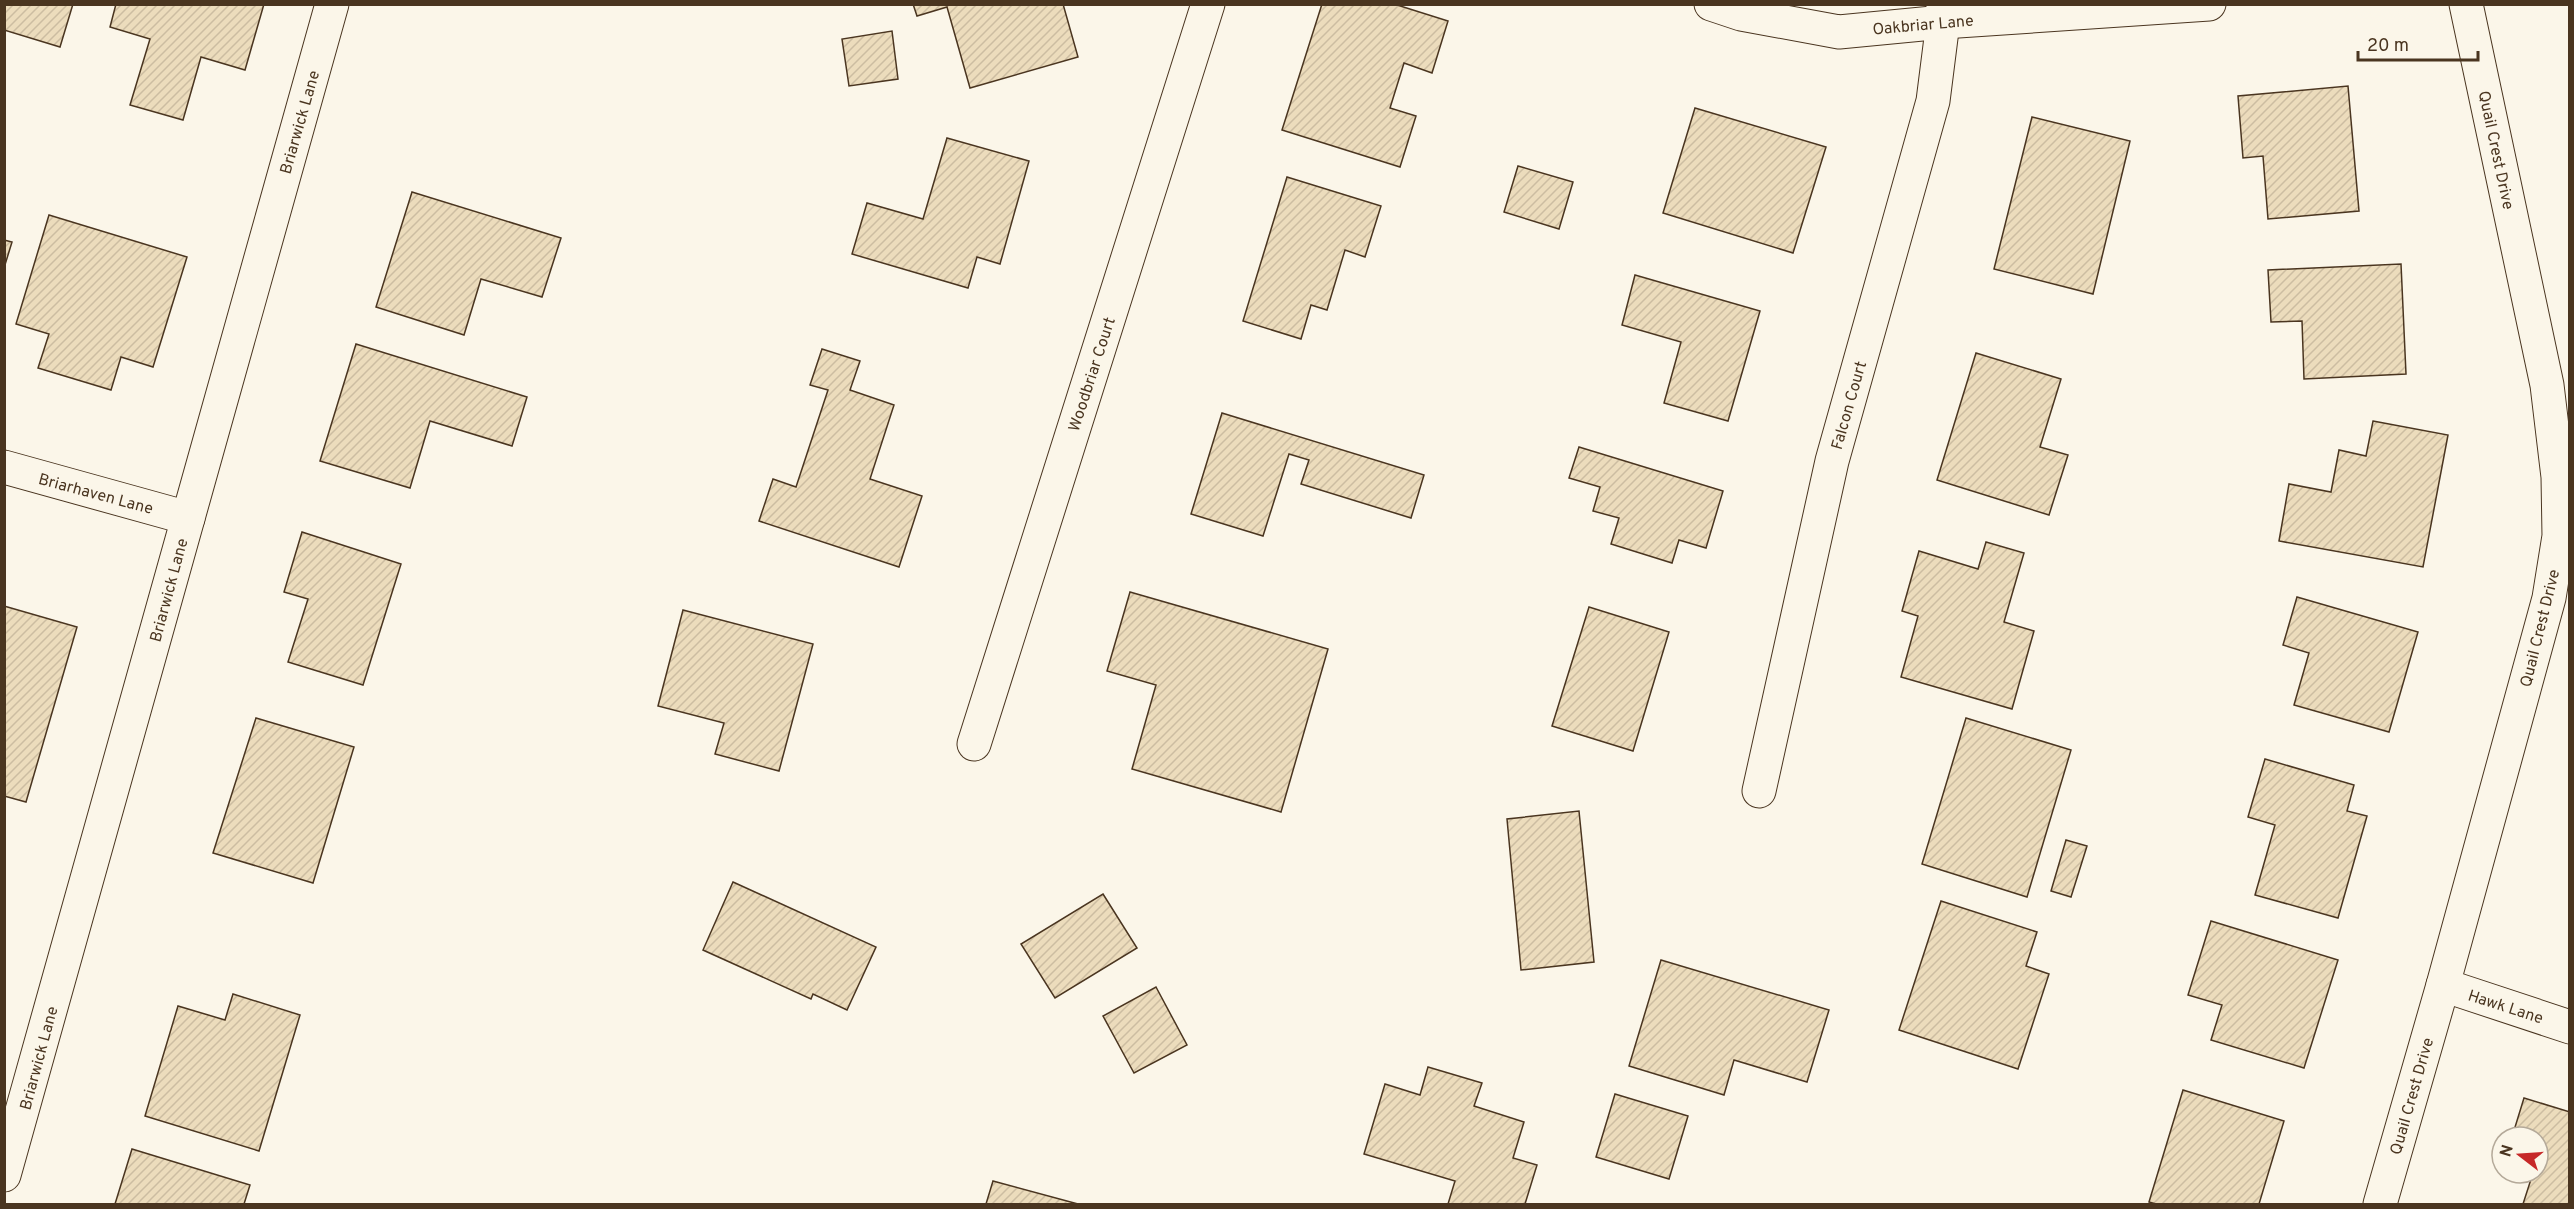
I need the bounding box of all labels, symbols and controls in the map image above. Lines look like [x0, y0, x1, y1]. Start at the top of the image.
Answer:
street label: Oakbriar Lane [1872, 12, 1975, 40]
scale bar [2358, 24, 2478, 62]
text: 20 m [2367, 35, 2409, 58]
street label: Briarwick Lane [277, 68, 325, 177]
street label: Quail Crest Drive [2473, 89, 2517, 212]
street label: Woodbriar Court [1065, 315, 1121, 434]
street label: Falcon Court [1828, 359, 1872, 452]
street label: Briarhaven Lane [36, 470, 155, 520]
street label: Briarwick Lane [146, 536, 193, 645]
street label: Quail Crest Drive [2517, 567, 2565, 690]
street label: Hawk Lane [2465, 986, 2546, 1029]
street label: Briarwick Lane [16, 1004, 63, 1113]
street label: Quail Crest Drive [2387, 1036, 2439, 1157]
north arrow [2490, 1125, 2550, 1185]
text: N [2496, 1143, 2519, 1160]

